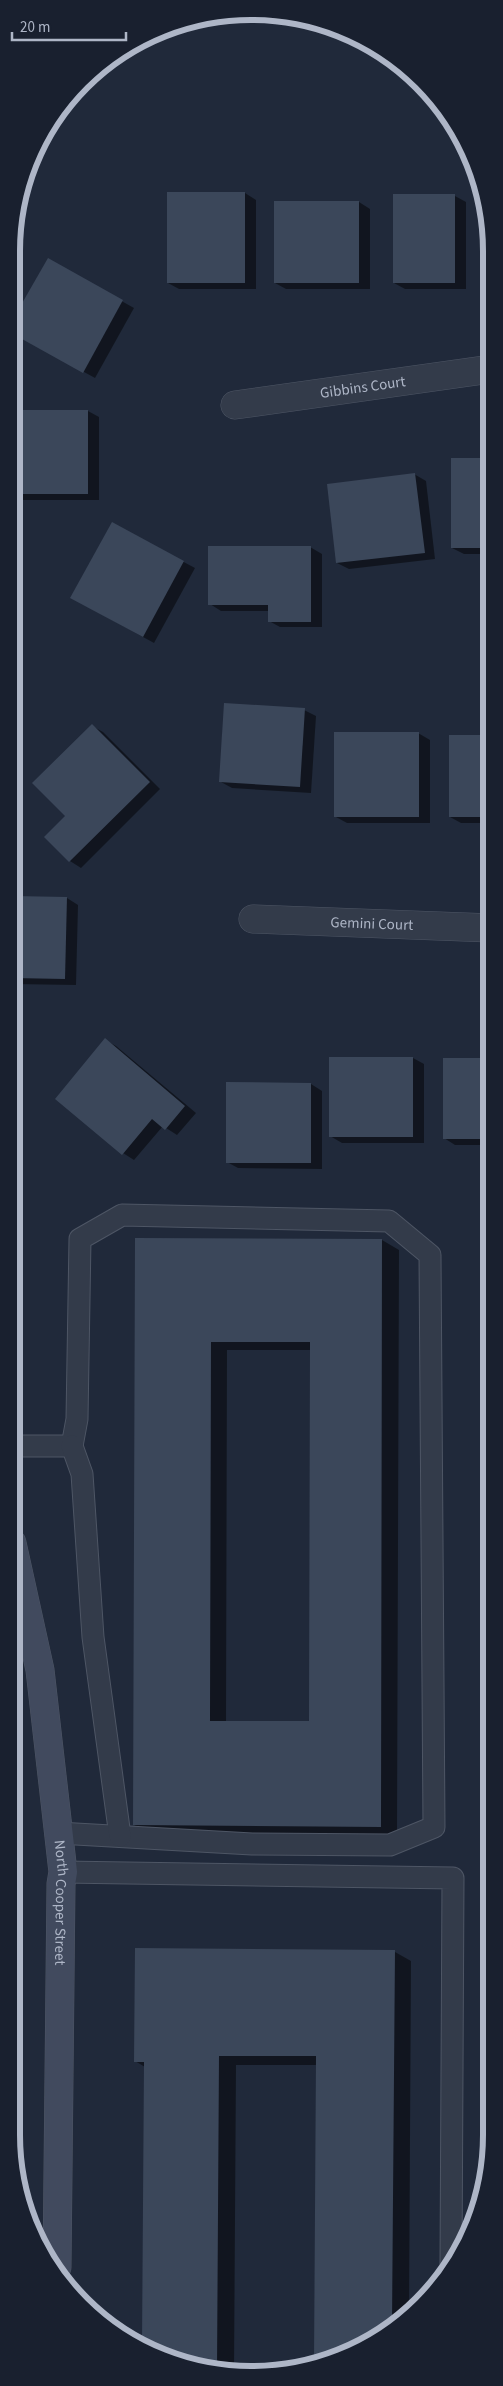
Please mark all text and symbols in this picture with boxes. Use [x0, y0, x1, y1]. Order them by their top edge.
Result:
scale bar [12, 10, 126, 42]
text: 20 m [20, 17, 50, 38]
street label: Gibbins Court [319, 371, 407, 403]
street label: Gemini Court [330, 911, 414, 936]
street label: North Cooper Street [49, 1839, 74, 1966]

